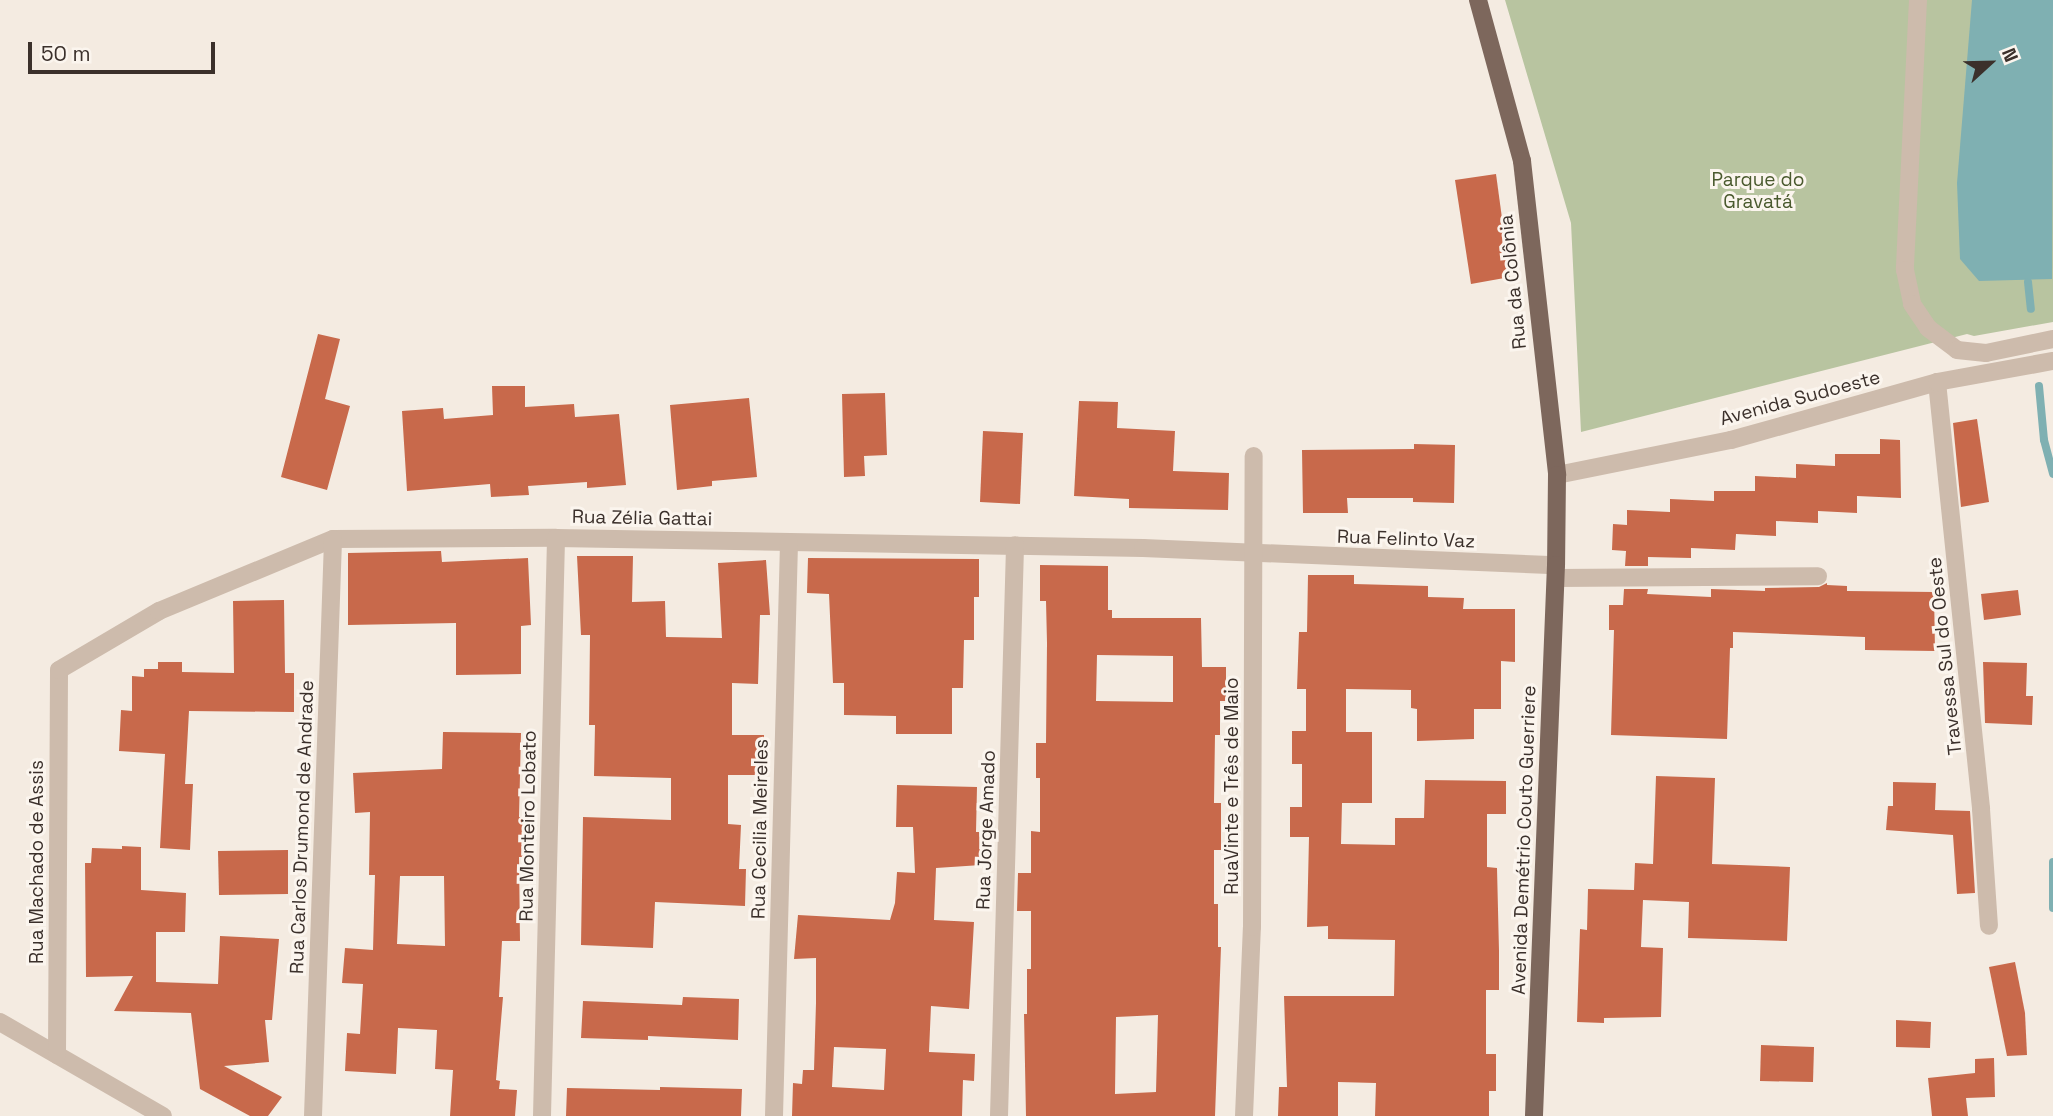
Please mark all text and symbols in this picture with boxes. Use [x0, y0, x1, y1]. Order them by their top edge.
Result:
scale bar [32, 28, 219, 72]
north arrow [1955, 28, 2025, 98]
text: 50 m [41, 40, 91, 67]
text: N [1996, 44, 2024, 66]
park label: Parque do Gravatá [1712, 169, 1804, 213]
street label: Rua da Colônia [1495, 214, 1531, 350]
street label: Avenida Sudoeste [1717, 366, 1883, 430]
street label: Rua Zélia Gattai [572, 505, 712, 531]
street label: Rua Felinto Vaz [1336, 525, 1476, 553]
street label: Travessa Sul do Oeste [1923, 556, 1967, 756]
street label: RuaVinte e Três de Maio [1221, 677, 1243, 895]
street label: Rua Carlos Drumond de Andrade [285, 679, 319, 975]
street label: Avenida Demétrio Couto Guerriere [1507, 685, 1541, 995]
street label: Rua Monteiro Lobato [515, 730, 541, 922]
street label: Rua Cecilia Meireles [747, 739, 773, 919]
street label: Rua Jorge Amado [972, 750, 1000, 910]
street label: Rua Machado de Assis [26, 760, 48, 964]

